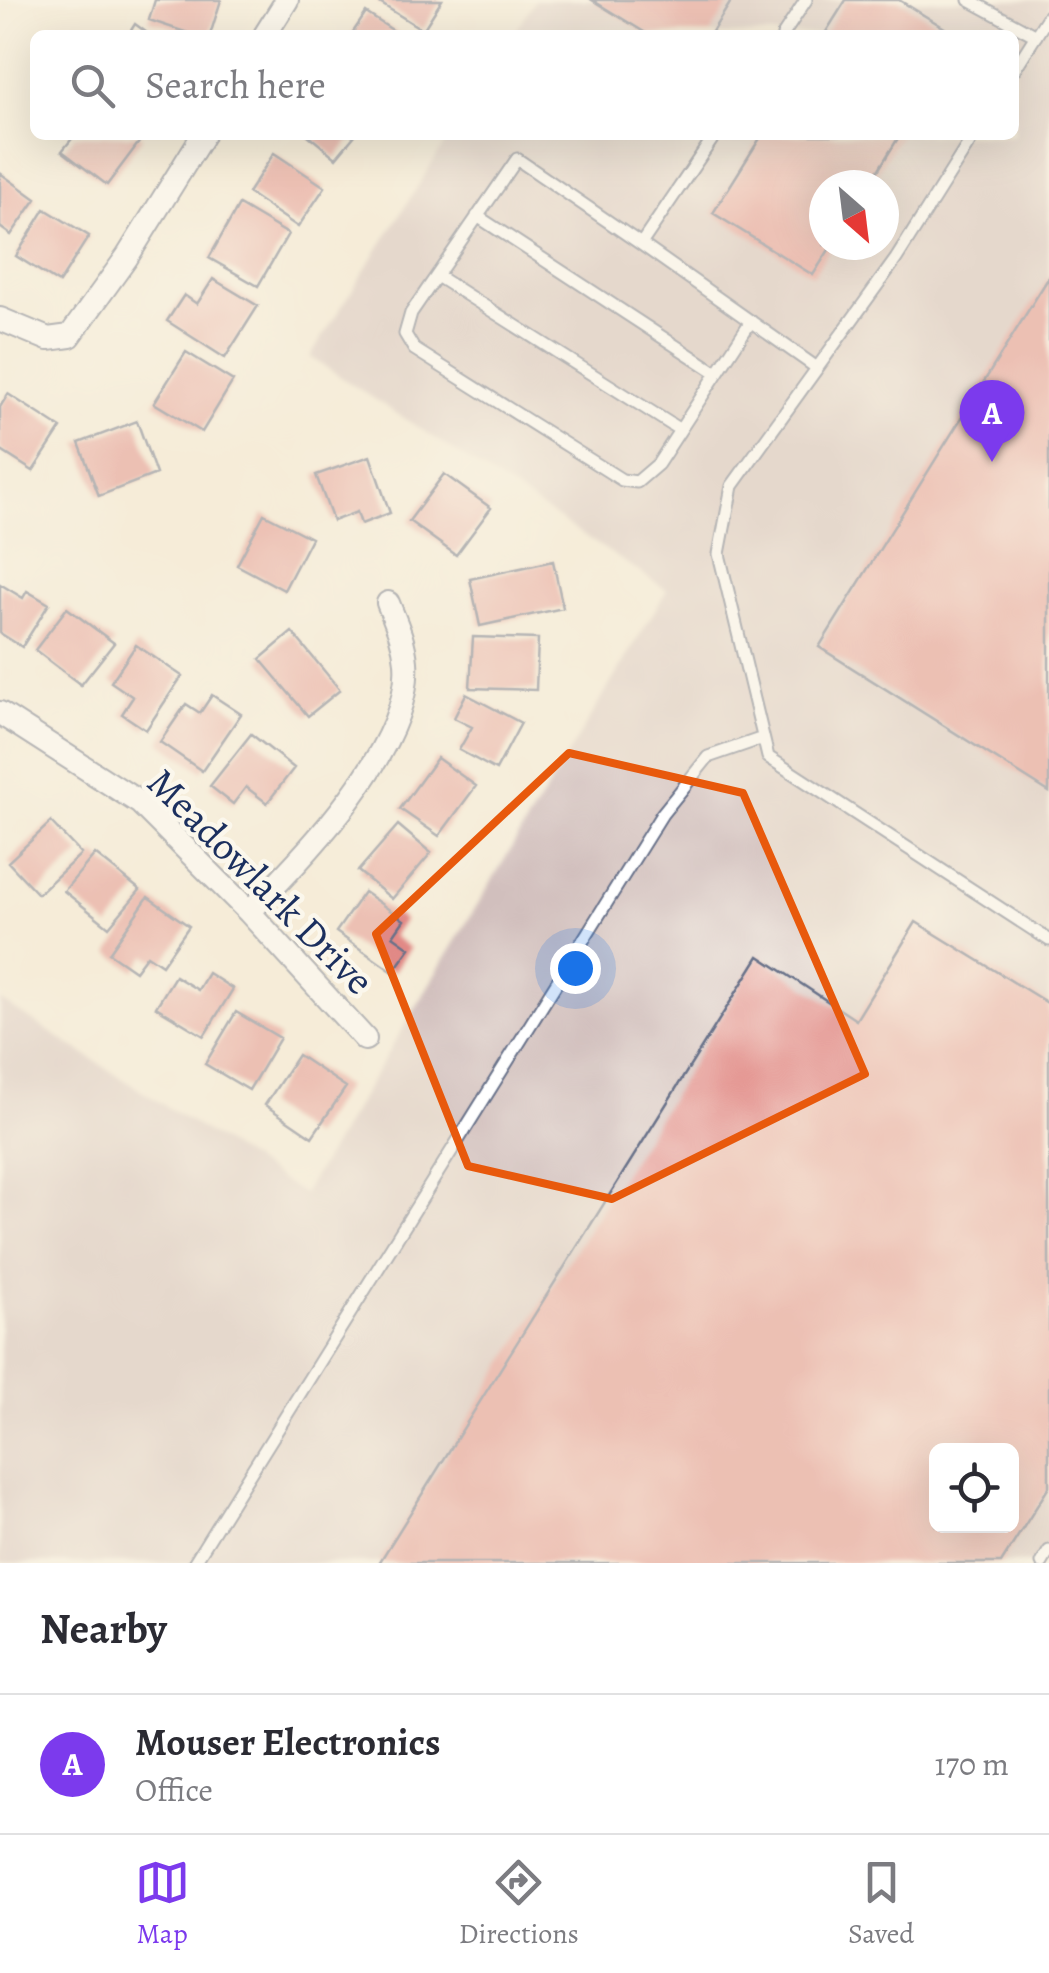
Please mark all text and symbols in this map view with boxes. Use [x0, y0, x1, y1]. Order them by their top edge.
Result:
search box [30, 30, 1019, 140]
icon: search [65, 58, 120, 113]
text: Search here [145, 59, 326, 111]
north arrow [809, 170, 899, 260]
pin: A [960, 380, 1024, 462]
street label: Meadowlark Drive [135, 756, 386, 1007]
your location [550, 943, 601, 994]
map controls [929, 1443, 1019, 1533]
button: locate [929, 1443, 1019, 1533]
text: Nearby [40, 1600, 167, 1657]
text: Mouser Electronics [135, 1716, 441, 1768]
text: A [62, 1742, 83, 1786]
text: 170 m [935, 1742, 1009, 1786]
text: Office [135, 1768, 213, 1812]
tab: Map [135, 1855, 190, 1953]
tab: Directions [459, 1855, 579, 1953]
tab: Saved [848, 1855, 914, 1953]

